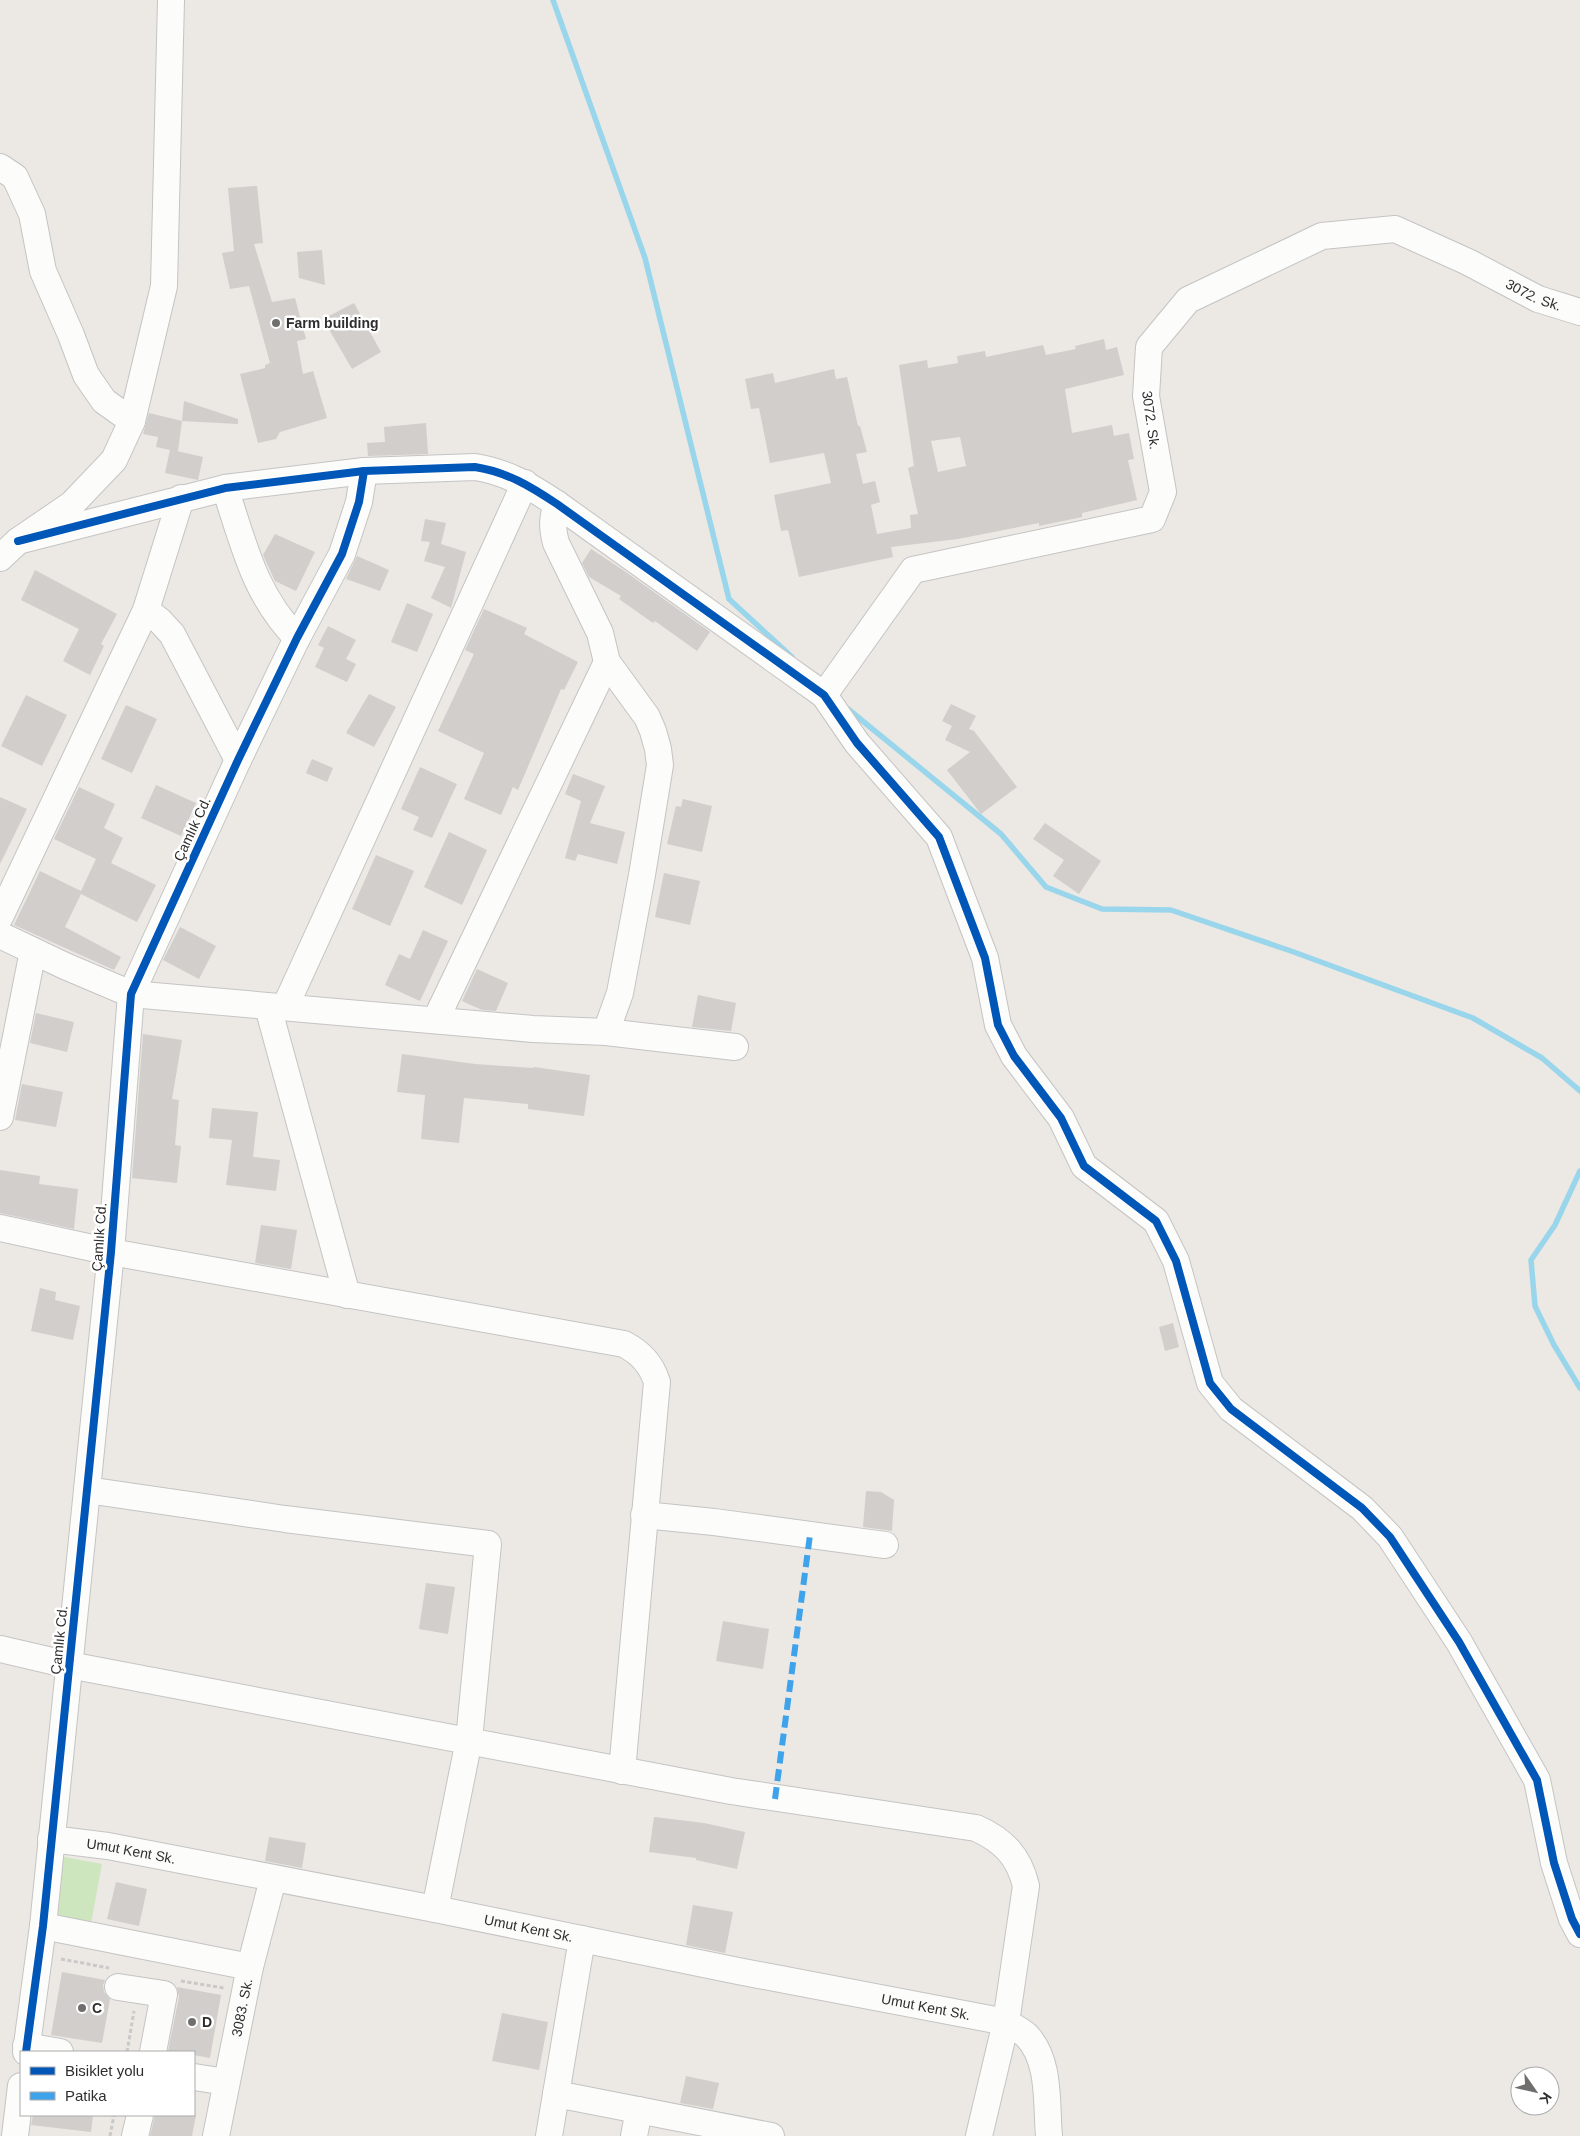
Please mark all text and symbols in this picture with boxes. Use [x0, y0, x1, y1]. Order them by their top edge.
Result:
street label: 3072. Sk. [1503, 275, 1563, 314]
place label: Farm building [286, 315, 379, 331]
marker: Farm building [270, 317, 282, 329]
street label: 3072. Sk. [1139, 390, 1163, 450]
street label: Çamlık Cd. [170, 794, 214, 864]
street label: Çamlık Cd. [89, 1202, 109, 1272]
street label: Çamlık Cd. [47, 1605, 71, 1675]
street label: Umut Kent Sk. [86, 1835, 177, 1867]
street label: Umut Kent Sk. [483, 1911, 574, 1945]
street label: 3083. Sk. [228, 1977, 256, 2038]
street label: Umut Kent Sk. [880, 1990, 972, 2023]
place label: C [92, 2000, 102, 2016]
marker: C [76, 2002, 88, 2014]
place label: D [202, 2014, 212, 2030]
marker: D [186, 2016, 198, 2028]
legend [20, 2051, 195, 2116]
text: Bisiklet yolu [65, 2062, 144, 2079]
north arrow [1510, 2066, 1560, 2116]
text: Patika [65, 2087, 107, 2104]
text: K [1536, 2090, 1555, 2107]

